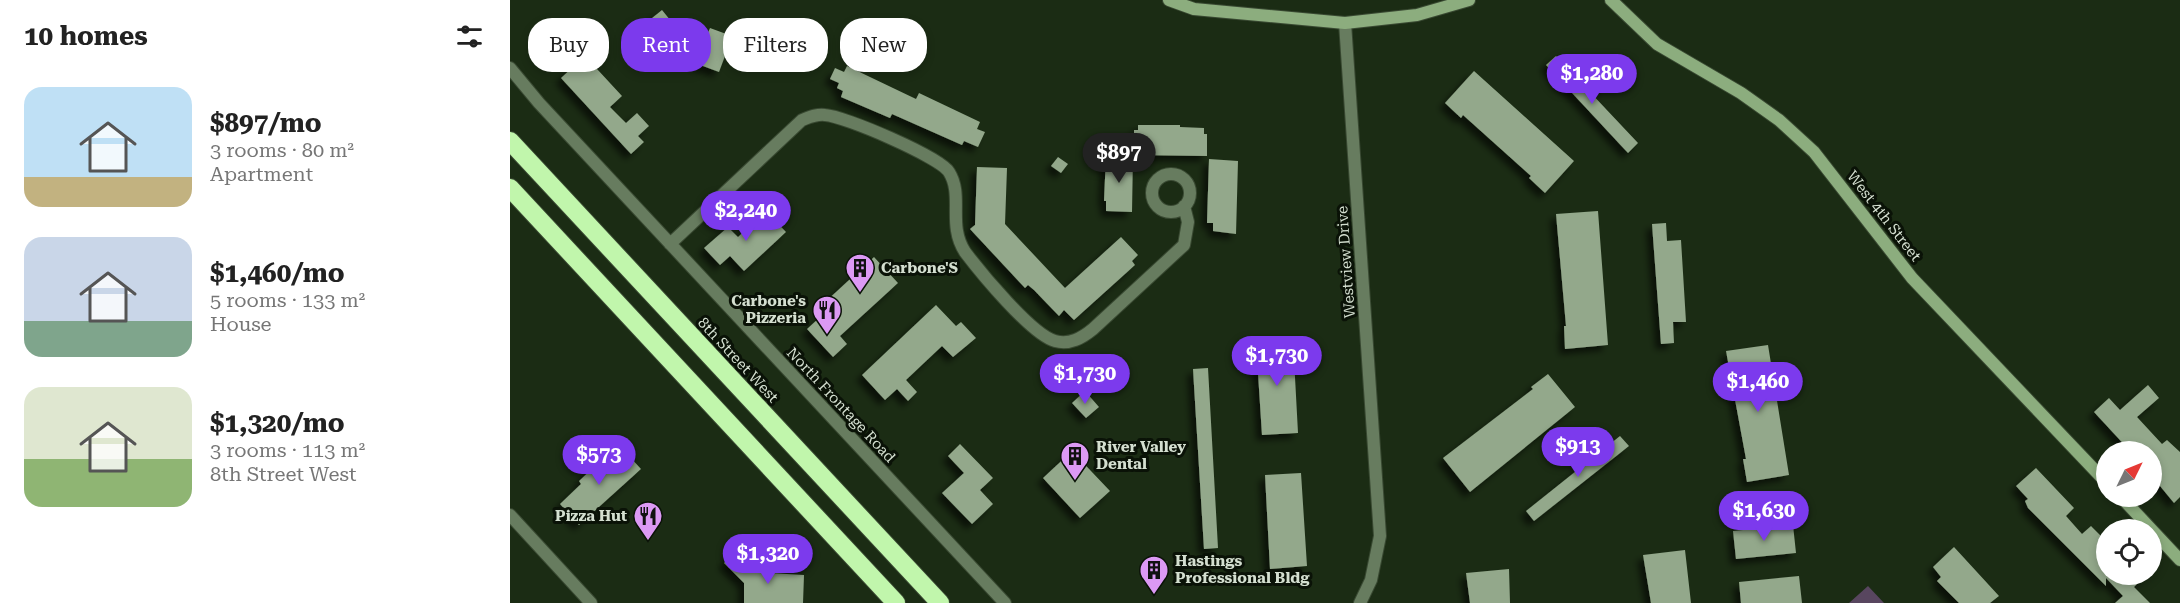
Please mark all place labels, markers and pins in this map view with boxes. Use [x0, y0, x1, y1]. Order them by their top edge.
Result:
pin: $1,280 [1543, 54, 1641, 105]
pin: $897 [1083, 133, 1155, 184]
pin: $2,240 [697, 191, 795, 242]
building icon: Carbone'S [844, 252, 876, 294]
place label: Carbone'S [881, 259, 958, 277]
place label: Carbone's Pizzeria [731, 292, 806, 327]
restaurant icon: Carbone's Pizzeria [811, 294, 843, 336]
pin: $1,730 [1228, 336, 1326, 387]
pin: $1,730 [1036, 354, 1134, 405]
pin: $1,460 [1709, 362, 1807, 413]
pin: $913 [1542, 427, 1614, 478]
pin: $573 [563, 435, 635, 486]
place label: River Valley Dental [1096, 438, 1186, 473]
building icon: River Valley Dental [1059, 440, 1091, 482]
pin: $1,630 [1715, 491, 1813, 542]
restaurant icon: Pizza Hut [632, 500, 664, 542]
place label: Pizza Hut [555, 507, 627, 525]
pin: $1,320 [719, 534, 817, 585]
place label: Hastings Professional Bldg [1175, 552, 1310, 587]
building icon: Hastings Professional Bldg [1138, 554, 1170, 596]

